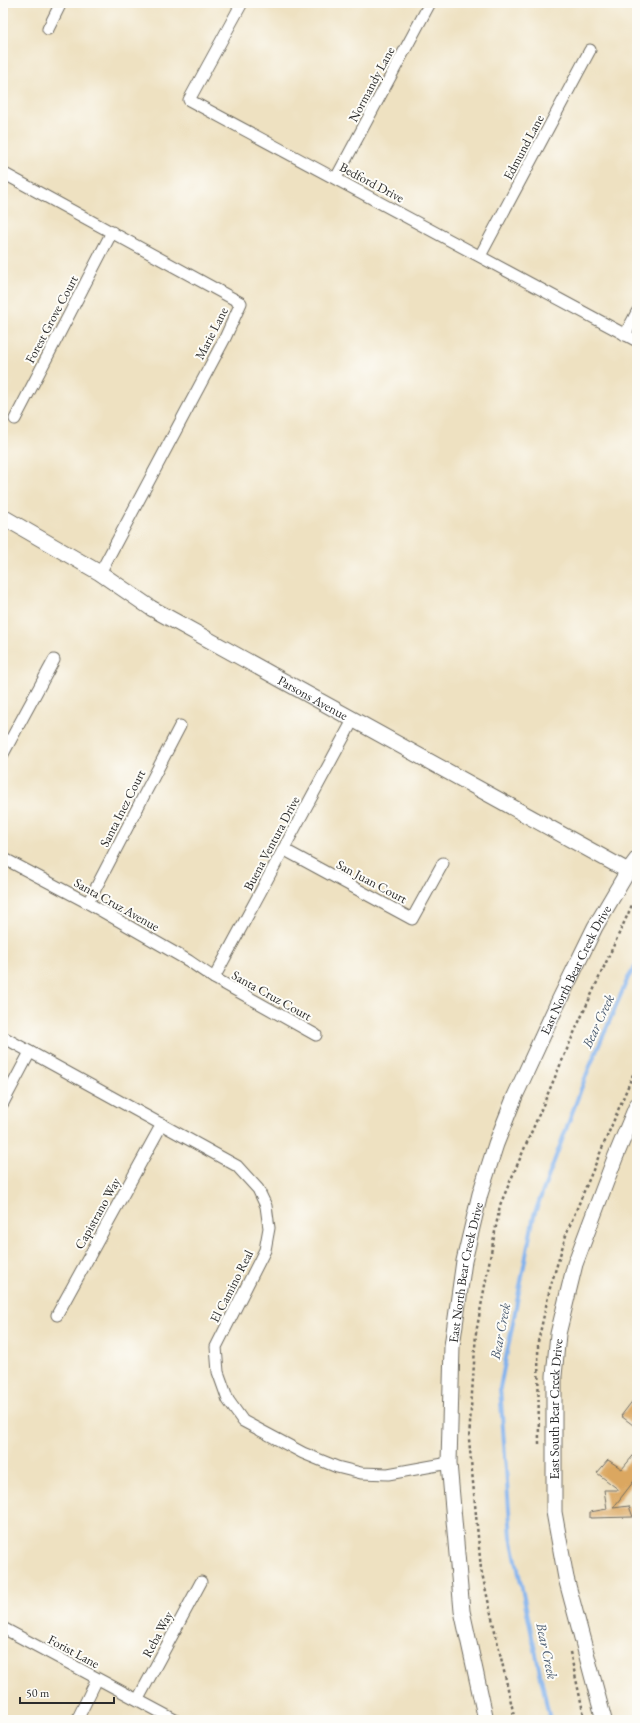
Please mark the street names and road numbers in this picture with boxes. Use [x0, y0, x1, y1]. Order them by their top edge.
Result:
street label: Normandy Lane [344, 44, 398, 125]
street label: Edmund Lane [499, 112, 548, 183]
street label: Bedford Drive [337, 158, 407, 207]
street label: Forest Grove Court [21, 272, 82, 366]
street label: Marie Lane [191, 304, 232, 362]
street label: Parsons Avenue [275, 672, 351, 724]
street label: Santa Inez Court [96, 767, 149, 850]
street label: Buena Ventura Drive [239, 793, 303, 893]
street label: San Juan Court [334, 856, 410, 907]
street label: Santa Cruz Avenue [71, 874, 163, 935]
street label: East North Bear Creek Drive [537, 903, 615, 1037]
street label: Santa Cruz Court [229, 966, 315, 1024]
street label: Capistrano Way [71, 1174, 124, 1252]
street label: East North Bear Creek Drive [445, 1201, 487, 1344]
street label: El Camino Real [206, 1247, 257, 1325]
street label: East South Bear Creek Drive [546, 1338, 566, 1480]
street label: Reba Way [138, 1608, 177, 1660]
street label: Forist Lane [45, 1631, 102, 1672]

